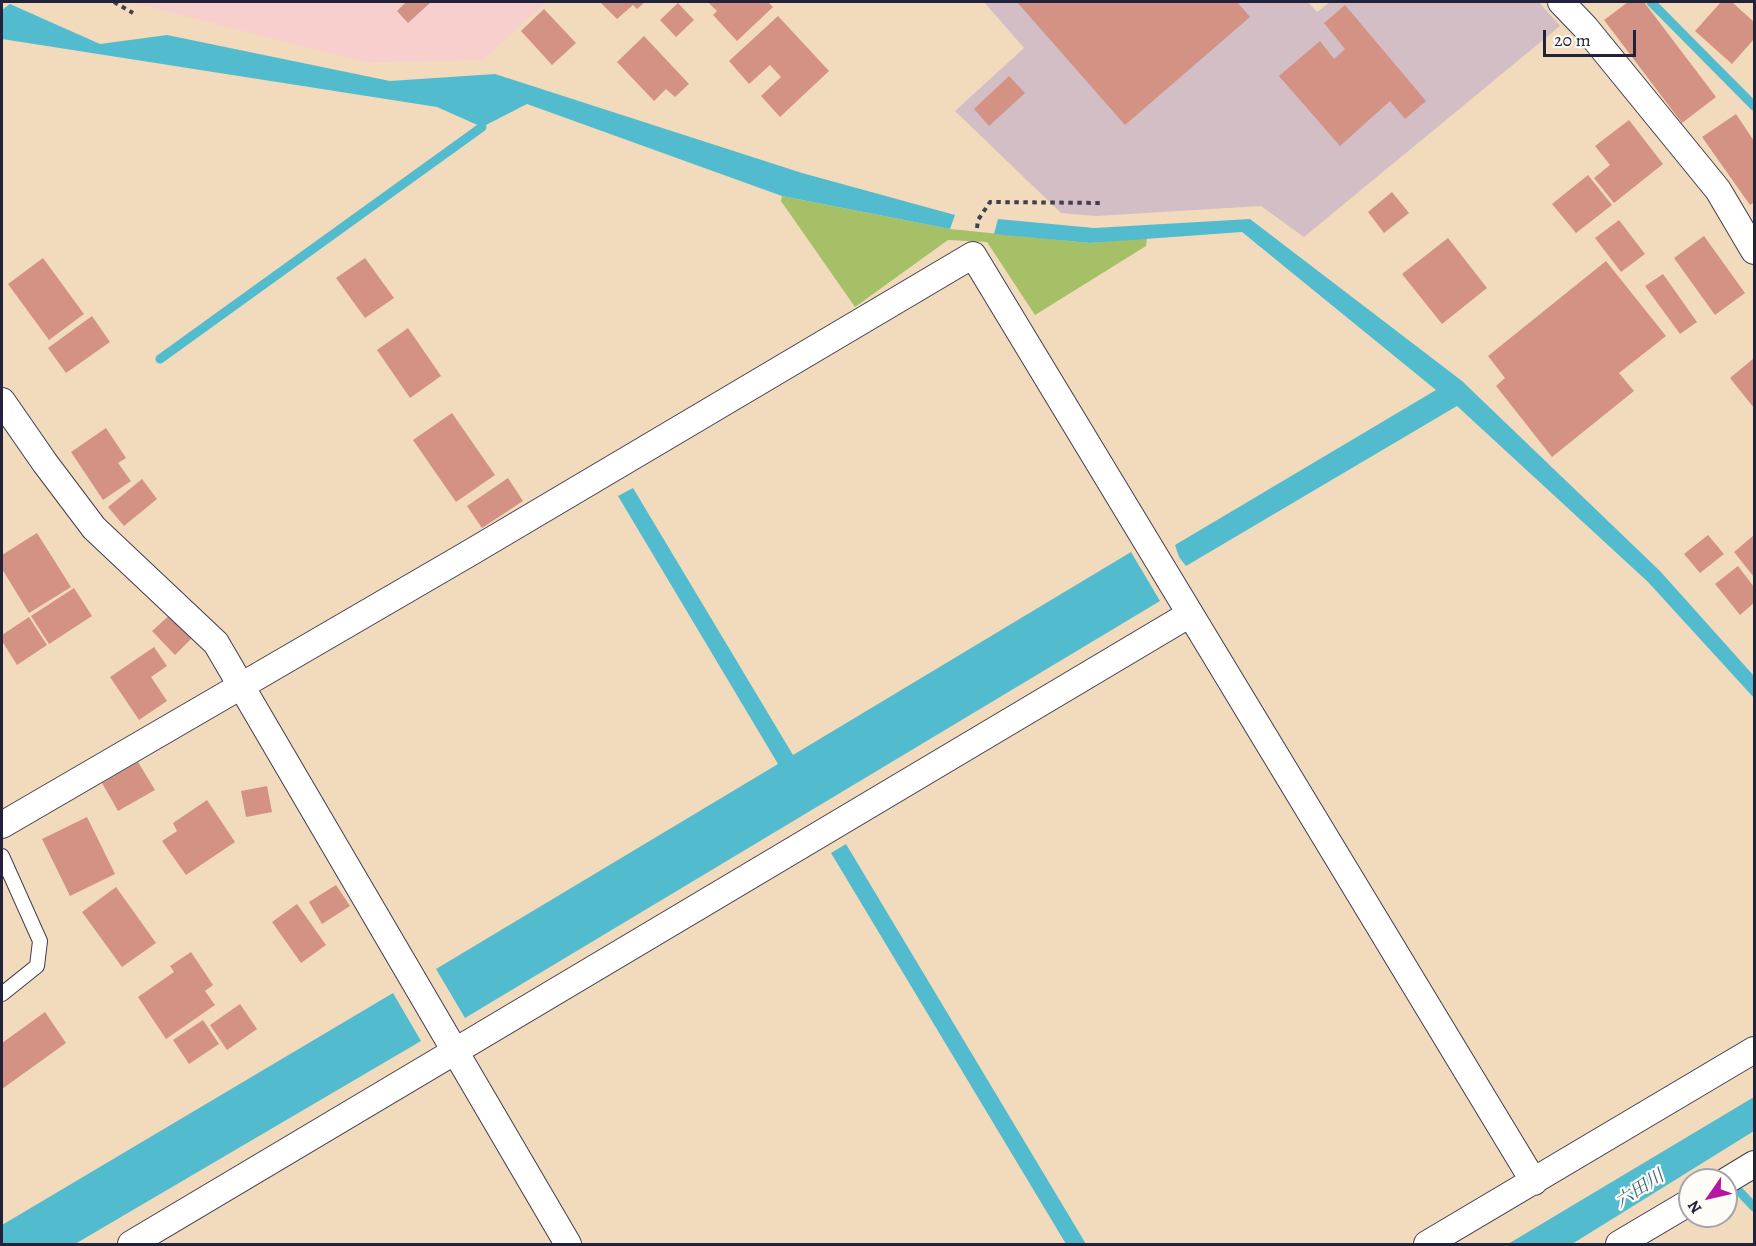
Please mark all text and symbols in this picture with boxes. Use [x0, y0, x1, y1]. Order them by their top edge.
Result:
scale bar [1546, 18, 1639, 56]
text: 20 m [1554, 28, 1591, 52]
water label: 六田川 [1611, 1166, 1669, 1214]
north arrow [1678, 1168, 1738, 1228]
text: N [1682, 1196, 1707, 1218]

